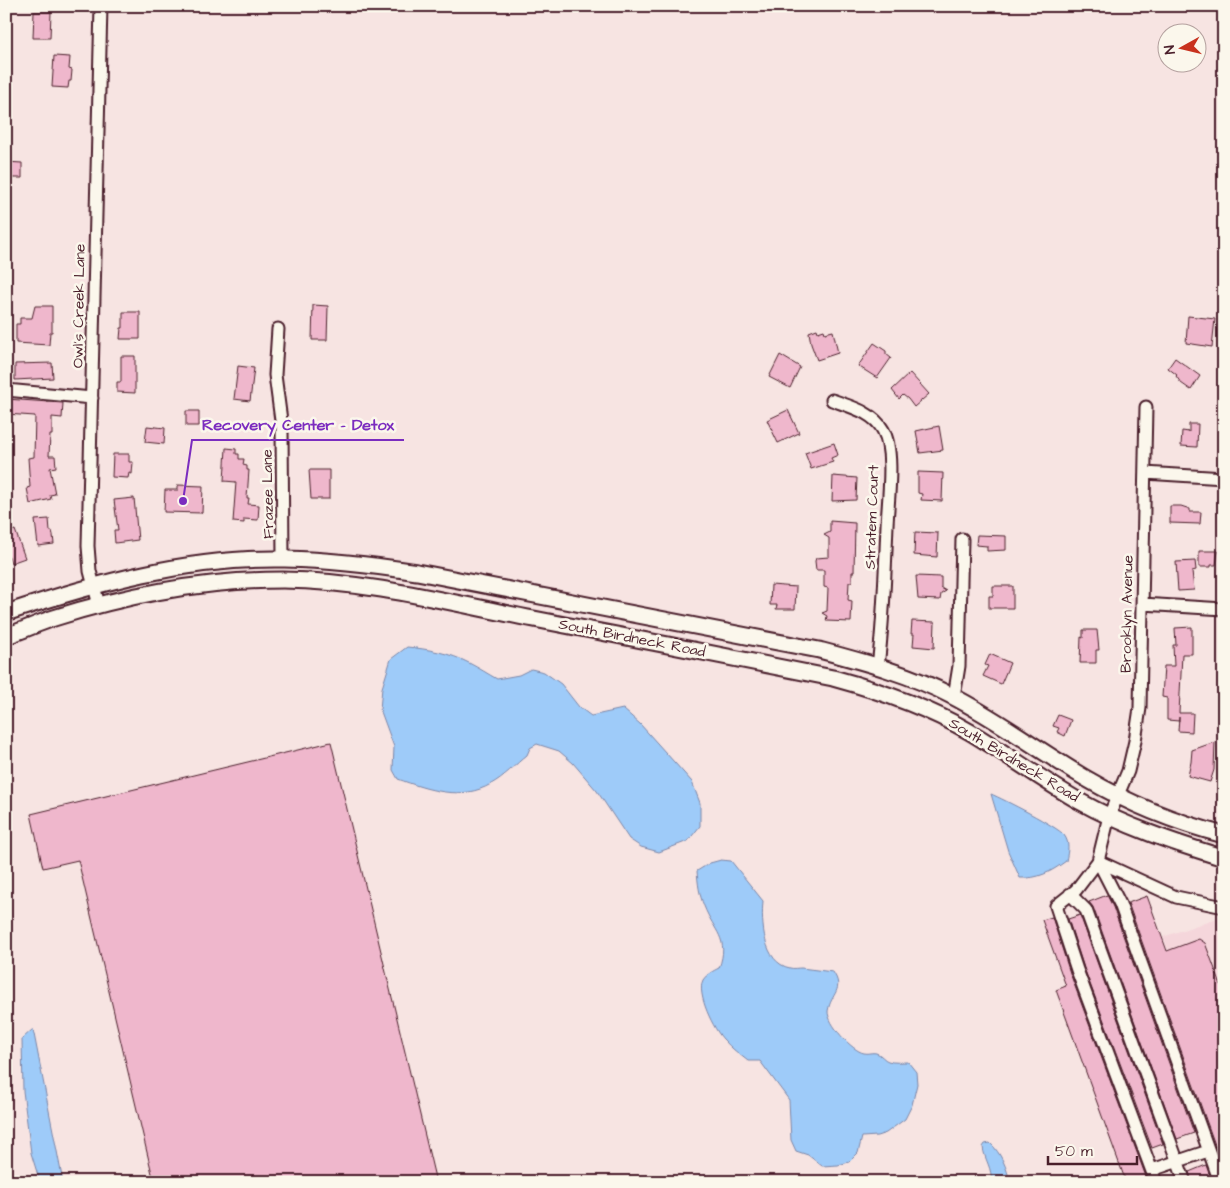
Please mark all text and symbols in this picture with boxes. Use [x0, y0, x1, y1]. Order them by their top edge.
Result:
north arrow [1158, 22, 1208, 72]
text: N [1160, 44, 1181, 55]
street label: Owl's Creek Lane [67, 244, 91, 368]
callout: Recovery Center - Detox [192, 409, 404, 440]
text: Recovery Center - Detox [202, 414, 394, 437]
street label: Frazee Lane [257, 449, 279, 539]
street label: Stratem Court [860, 464, 884, 570]
street label: Brooklyn Avenue [1115, 555, 1140, 673]
street label: South Birdneck Road [557, 613, 707, 663]
street label: South Birdneck Road [945, 713, 1083, 807]
scale bar [1048, 1133, 1136, 1165]
text: 50 m [1055, 1141, 1093, 1162]

